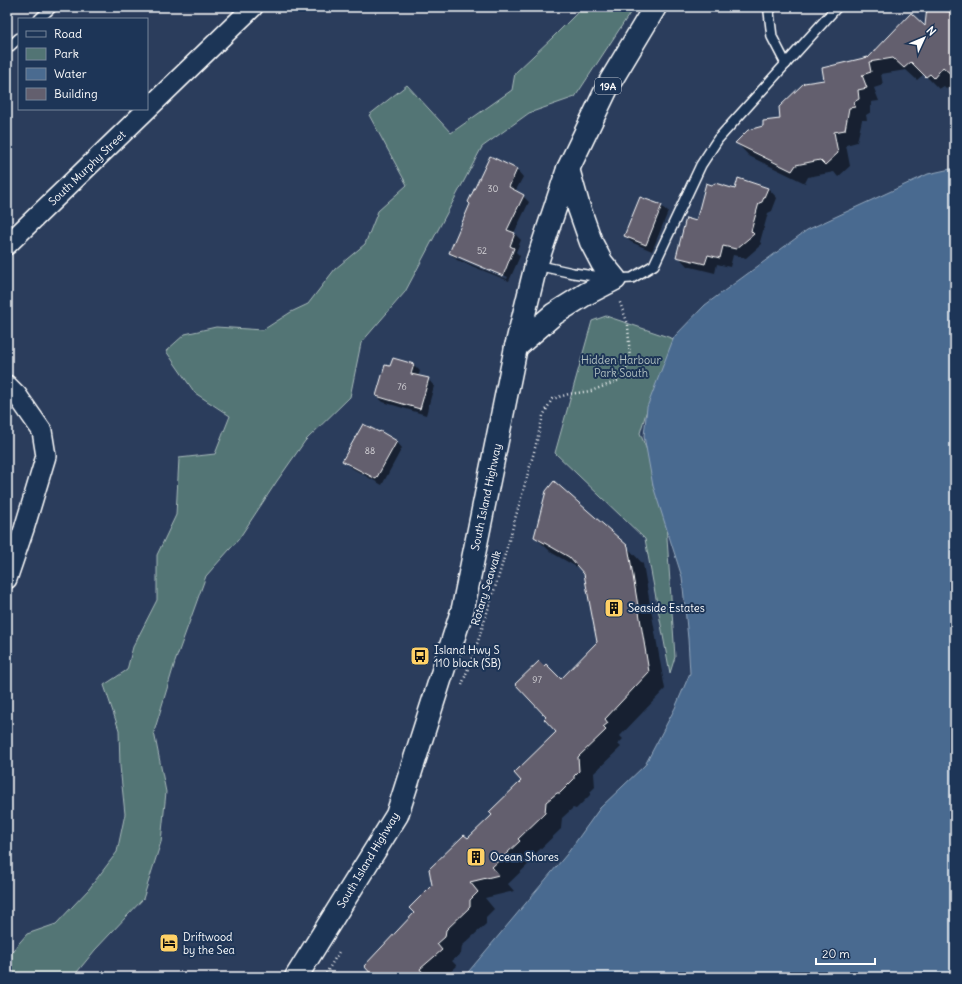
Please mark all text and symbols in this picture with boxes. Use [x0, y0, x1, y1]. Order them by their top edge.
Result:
legend [18, 18, 148, 110]
north arrow [904, 18, 944, 58]
text: N [924, 23, 939, 39]
text: Road [54, 26, 82, 41]
text: Park [54, 46, 79, 61]
text: Water [54, 66, 87, 81]
road number: 19A [595, 78, 621, 94]
text: Building [54, 86, 98, 101]
street label: South Murphy Street [45, 127, 129, 208]
house number: 30 [487, 183, 499, 194]
house number: 52 [477, 245, 487, 256]
park label: Hidden Harbour Park South [581, 353, 662, 380]
house number: 76 [397, 381, 407, 392]
street label: South Island Highway [468, 442, 504, 552]
house number: 88 [365, 445, 375, 456]
street label: Rotary Seawalk [468, 548, 504, 627]
building icon: Seaside Estates [603, 597, 625, 619]
place label: Seaside Estates [628, 601, 705, 615]
place label: Island Hwy S 110 block (SB) [434, 643, 501, 670]
bus stop icon: Island Hwy S 110 block (SB) [409, 645, 431, 667]
house number: 97 [532, 674, 542, 685]
street label: South Island Highway [334, 810, 402, 910]
building icon: Ocean Shores [465, 846, 487, 868]
place label: Ocean Shores [490, 850, 559, 864]
place label: Driftwood by the Sea [183, 930, 235, 957]
hotel icon: Driftwood by the Sea [158, 932, 180, 954]
scale bar [816, 940, 875, 966]
text: 20 m [822, 946, 850, 961]

